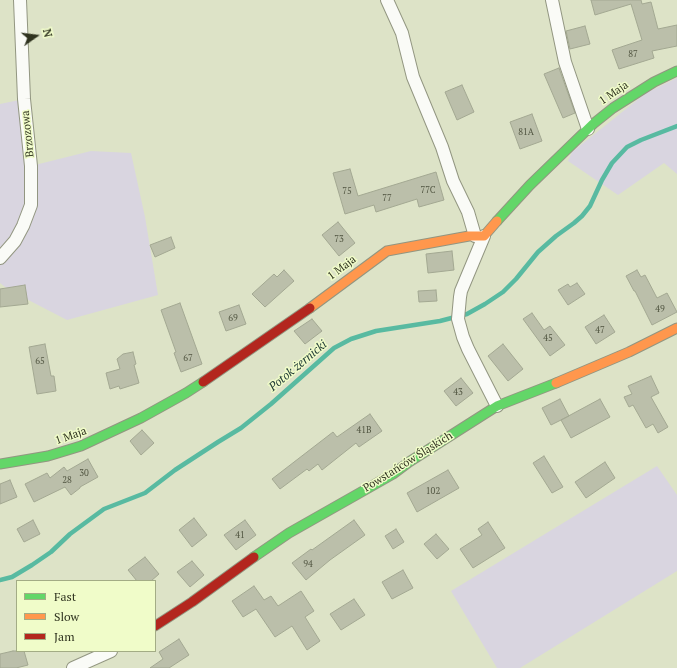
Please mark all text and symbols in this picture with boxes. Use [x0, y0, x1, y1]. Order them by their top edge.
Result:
north arrow [16, 16, 56, 56]
text: N [40, 27, 55, 39]
house number: 87 [628, 49, 638, 59]
street label: 1 Maja [597, 78, 631, 108]
street label: Brzozowa [19, 110, 37, 158]
house number: 81A [518, 127, 534, 137]
house number: 77C [420, 185, 436, 195]
house number: 75 [342, 186, 352, 196]
house number: 77 [382, 193, 392, 203]
house number: 73 [334, 234, 344, 244]
street label: 1 Maja [325, 253, 359, 283]
house number: 49 [655, 304, 665, 314]
house number: 69 [228, 313, 238, 323]
house number: 47 [595, 325, 605, 335]
house number: 45 [543, 333, 553, 343]
water label: Potok żernicki [266, 338, 330, 394]
house number: 67 [183, 353, 193, 363]
house number: 65 [35, 356, 45, 366]
house number: 43 [453, 387, 463, 397]
street label: 1 Maja [54, 424, 88, 448]
house number: 41B [356, 425, 372, 435]
street label: Powstańców Śląskich [361, 429, 455, 495]
house number: 30 [79, 468, 89, 478]
house number: 28 [62, 475, 72, 485]
house number: 102 [426, 486, 440, 496]
house number: 41 [235, 530, 245, 540]
house number: 94 [303, 559, 313, 569]
legend [16, 580, 156, 652]
text: Fast [54, 589, 76, 604]
text: Slow [54, 609, 79, 624]
text: Jam [54, 629, 75, 644]

